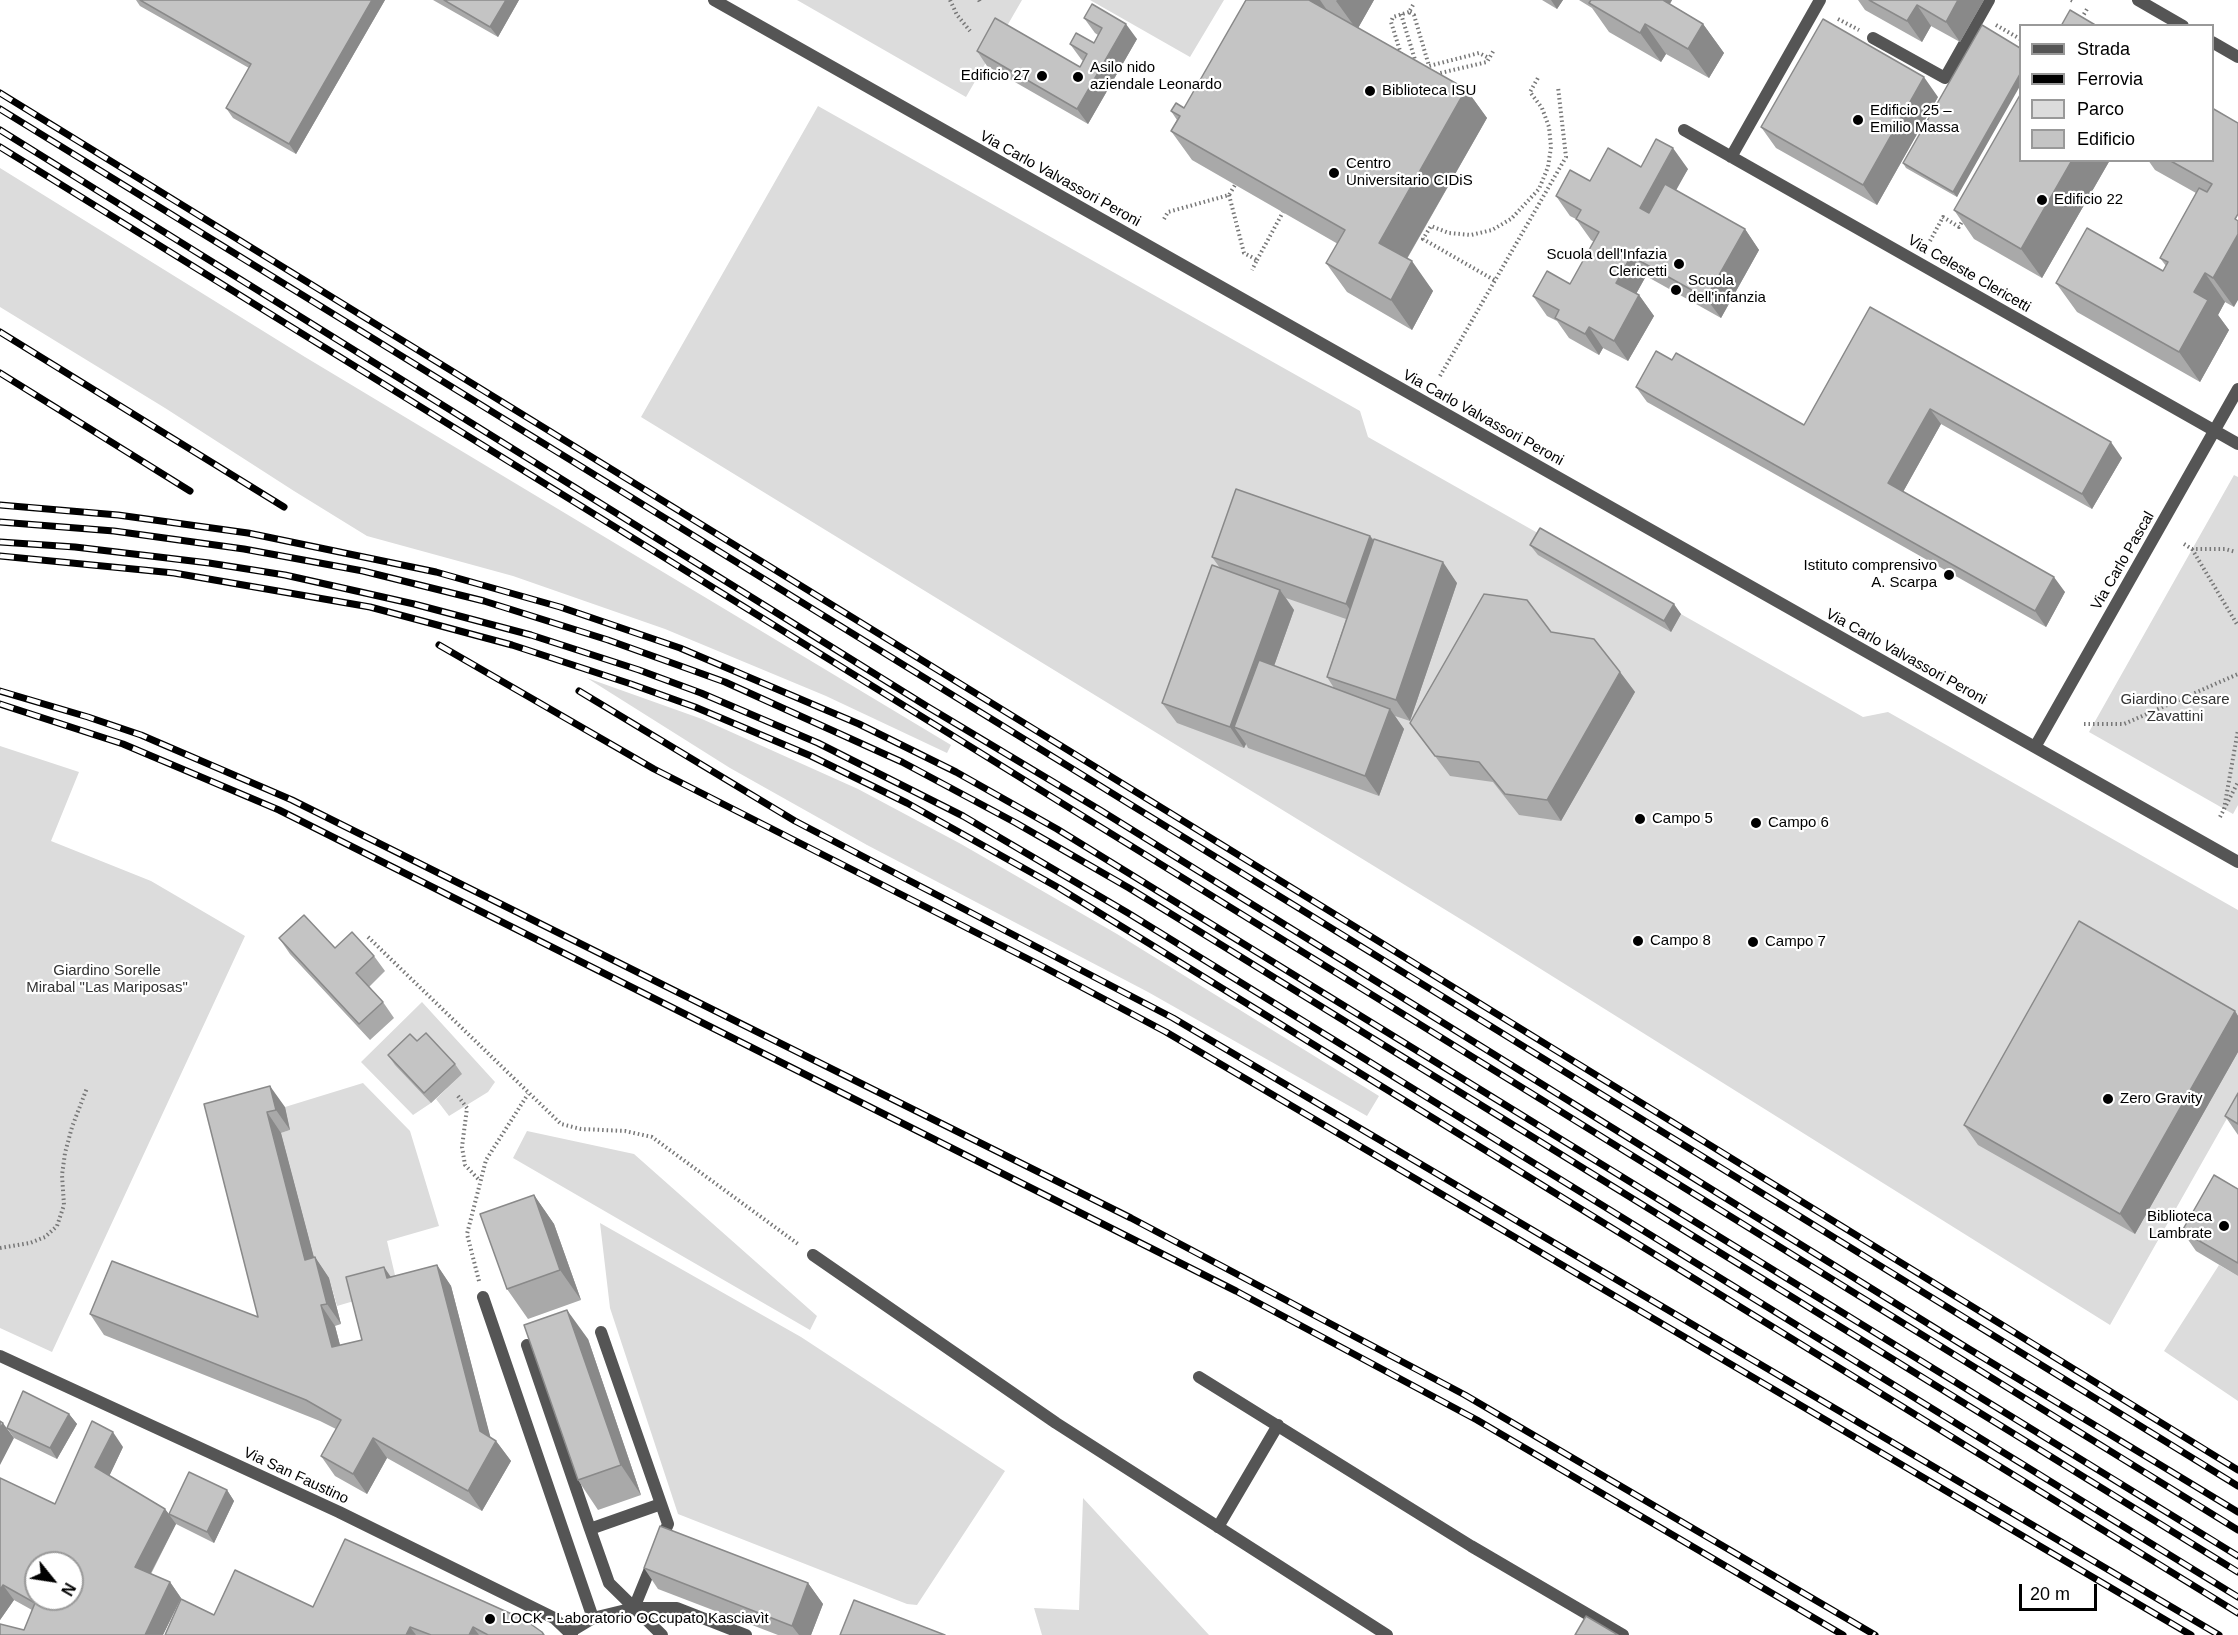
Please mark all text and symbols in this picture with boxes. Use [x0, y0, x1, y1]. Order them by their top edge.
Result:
legend [2019, 24, 2214, 162]
text: Strada [2077, 39, 2130, 59]
place label: Asilo nido aziendale Leonardo [1090, 59, 1222, 94]
place label: Edificio 27 [961, 67, 1030, 85]
marker: Edificio 27 [1035, 69, 1049, 83]
text: Ferrovia [2077, 69, 2143, 89]
marker: Asilo nido aziendale Leonardo [1071, 70, 1085, 84]
place label: Biblioteca ISU [1382, 82, 1476, 100]
marker: Biblioteca ISU [1363, 84, 1377, 98]
text: Parco [2077, 99, 2124, 119]
place label: Edificio 25 – Emilio Massa [1870, 102, 1959, 137]
marker: Edificio 25 – Emilio Massa [1851, 113, 1865, 127]
street label: Via Carlo Valvassori Peroni [976, 127, 1144, 231]
text: Edificio [2077, 129, 2135, 149]
place label: Centro Universitario CIDiS [1346, 155, 1473, 190]
marker: Centro Universitario CIDiS [1327, 166, 1341, 180]
place label: Edificio 22 [2054, 191, 2123, 209]
marker: Edificio 22 [2035, 193, 2049, 207]
street label: Via Celeste Clericetti [1904, 231, 2034, 317]
place label: Scuola dell'Infazia Clericetti [1547, 246, 1667, 281]
marker: Scuola dell'Infazia Clericetti [1672, 257, 1686, 271]
place label: Scuola dell'infanzia [1688, 272, 1766, 307]
marker: Scuola dell'infanzia [1669, 283, 1683, 297]
street label: Via Carlo Valvassori Peroni [1399, 366, 1567, 470]
street label: Via Carlo Pascal [2088, 509, 2158, 613]
place label: Istituto comprensivo A. Scarpa [1804, 557, 1937, 592]
marker: Istituto comprensivo A. Scarpa [1942, 568, 1956, 582]
street label: Via Carlo Valvassori Peroni [1822, 605, 1990, 709]
park label: Giardino Cesare Zavattini [2120, 691, 2230, 726]
place label: Campo 5 [1652, 810, 1713, 828]
marker: Campo 5 [1633, 812, 1647, 826]
place label: Campo 6 [1768, 814, 1829, 832]
marker: Campo 6 [1749, 816, 1763, 830]
place label: Campo 8 [1650, 932, 1711, 950]
place label: Campo 7 [1765, 933, 1826, 951]
marker: Campo 8 [1631, 934, 1645, 948]
marker: Campo 7 [1746, 935, 1760, 949]
park label: Giardino Sorelle Mirabal "Las Mariposas" [26, 962, 188, 997]
place label: Zero Gravity [2120, 1090, 2203, 1108]
marker: Zero Gravity [2101, 1092, 2115, 1106]
place label: Biblioteca Lambrate [2147, 1208, 2212, 1243]
marker: Biblioteca Lambrate [2217, 1219, 2231, 1233]
street label: Via San Faustino [241, 1444, 351, 1508]
north arrow [24, 1551, 84, 1611]
scale bar [2022, 1572, 2100, 1610]
text: N [58, 1580, 79, 1599]
text: 20 m [2030, 1584, 2070, 1604]
place label: LOCK - Laboratorio OCcupato Kasciavìt [502, 1610, 769, 1628]
marker: LOCK - Laboratorio OCcupato Kasciavìt [483, 1612, 497, 1626]

